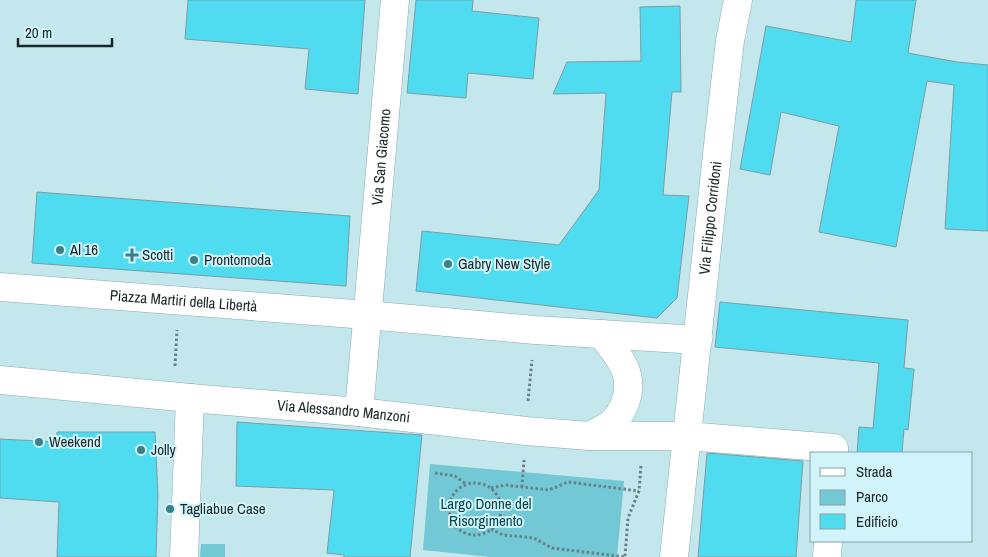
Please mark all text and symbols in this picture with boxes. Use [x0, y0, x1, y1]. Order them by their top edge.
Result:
scale bar [18, 15, 111, 47]
text: 20 m [25, 22, 52, 43]
street label: Via San Giacomo [366, 108, 395, 206]
street label: Via Filippo Corridoni [693, 160, 726, 276]
place label: Al 16 [69, 239, 98, 260]
marker: Al 16 [54, 244, 66, 256]
place label: Scotti [142, 244, 173, 265]
marker: Scotti [126, 249, 138, 261]
place label: Prontomoda [204, 249, 271, 270]
place label: Gabry New Style [458, 253, 550, 274]
marker: Prontomoda [188, 254, 200, 266]
marker: Gabry New Style [442, 258, 454, 270]
street label: Piazza Martiri della Libertà [109, 284, 258, 317]
street label: Via Alessandro Manzoni [276, 394, 411, 428]
place label: Weekend [49, 431, 101, 452]
marker: Weekend [33, 436, 45, 448]
place label: Jolly [151, 439, 176, 460]
marker: Jolly [135, 444, 147, 456]
legend [810, 452, 973, 542]
text: Strada [856, 461, 892, 482]
text: Parco [856, 486, 888, 507]
park label: Largo Donne del Risorgimento [441, 493, 531, 531]
place label: Tagliabue Case [180, 498, 266, 519]
marker: Tagliabue Case [164, 503, 176, 515]
text: Edificio [856, 511, 898, 532]

